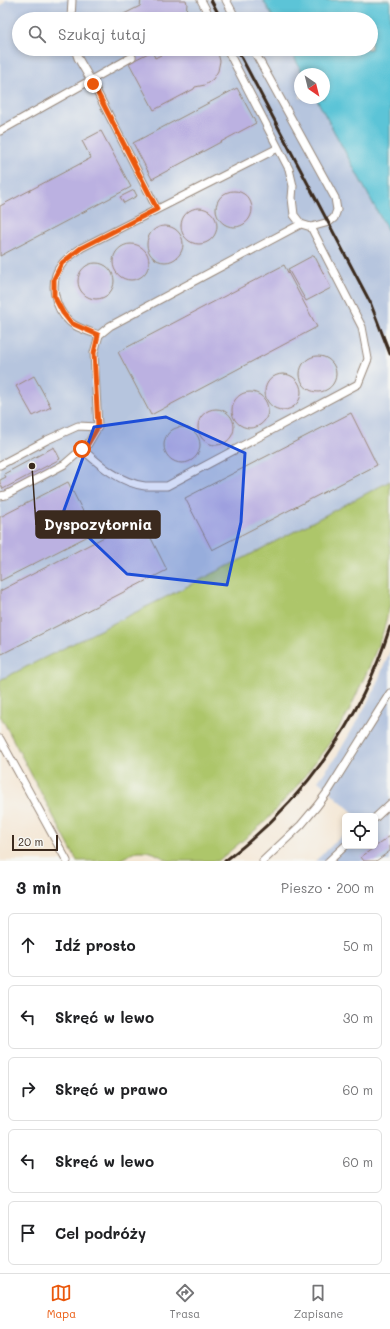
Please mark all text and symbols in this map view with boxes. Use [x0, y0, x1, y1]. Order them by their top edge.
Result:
search box [12, 12, 378, 56]
icon: search [26, 23, 48, 45]
text: Szukaj tutaj [58, 24, 146, 44]
north arrow [294, 68, 330, 104]
route end [84, 75, 102, 93]
route start [73, 440, 91, 458]
callout: Dyspozytornia [36, 511, 160, 538]
text: Dyspozytornia [44, 514, 152, 534]
map controls [342, 813, 378, 849]
button: locate [342, 813, 378, 849]
scale bar [12, 833, 58, 852]
text: 20 m [18, 834, 43, 849]
text: 3 min [16, 876, 61, 898]
text: Pieszo · 200 m [281, 879, 374, 896]
icon: ahead [17, 934, 39, 956]
text: Idź prosto [55, 935, 136, 955]
text: 50 m [343, 937, 373, 954]
icon: left [17, 1006, 39, 1028]
text: Skręć w lewo [55, 1007, 154, 1027]
text: 30 m [343, 1009, 373, 1026]
icon: right [17, 1078, 39, 1100]
text: Skręć w prawo [55, 1079, 168, 1099]
text: 60 m [343, 1081, 373, 1098]
icon: left [17, 1150, 39, 1172]
text: Skręć w lewo [55, 1151, 154, 1171]
text: 60 m [343, 1153, 373, 1170]
icon: arrive [17, 1222, 39, 1244]
text: Cel podróży [55, 1223, 146, 1243]
tab: Mapa [47, 1282, 76, 1321]
tab: Trasa [170, 1282, 200, 1321]
tab: Zapisane [294, 1282, 343, 1321]

